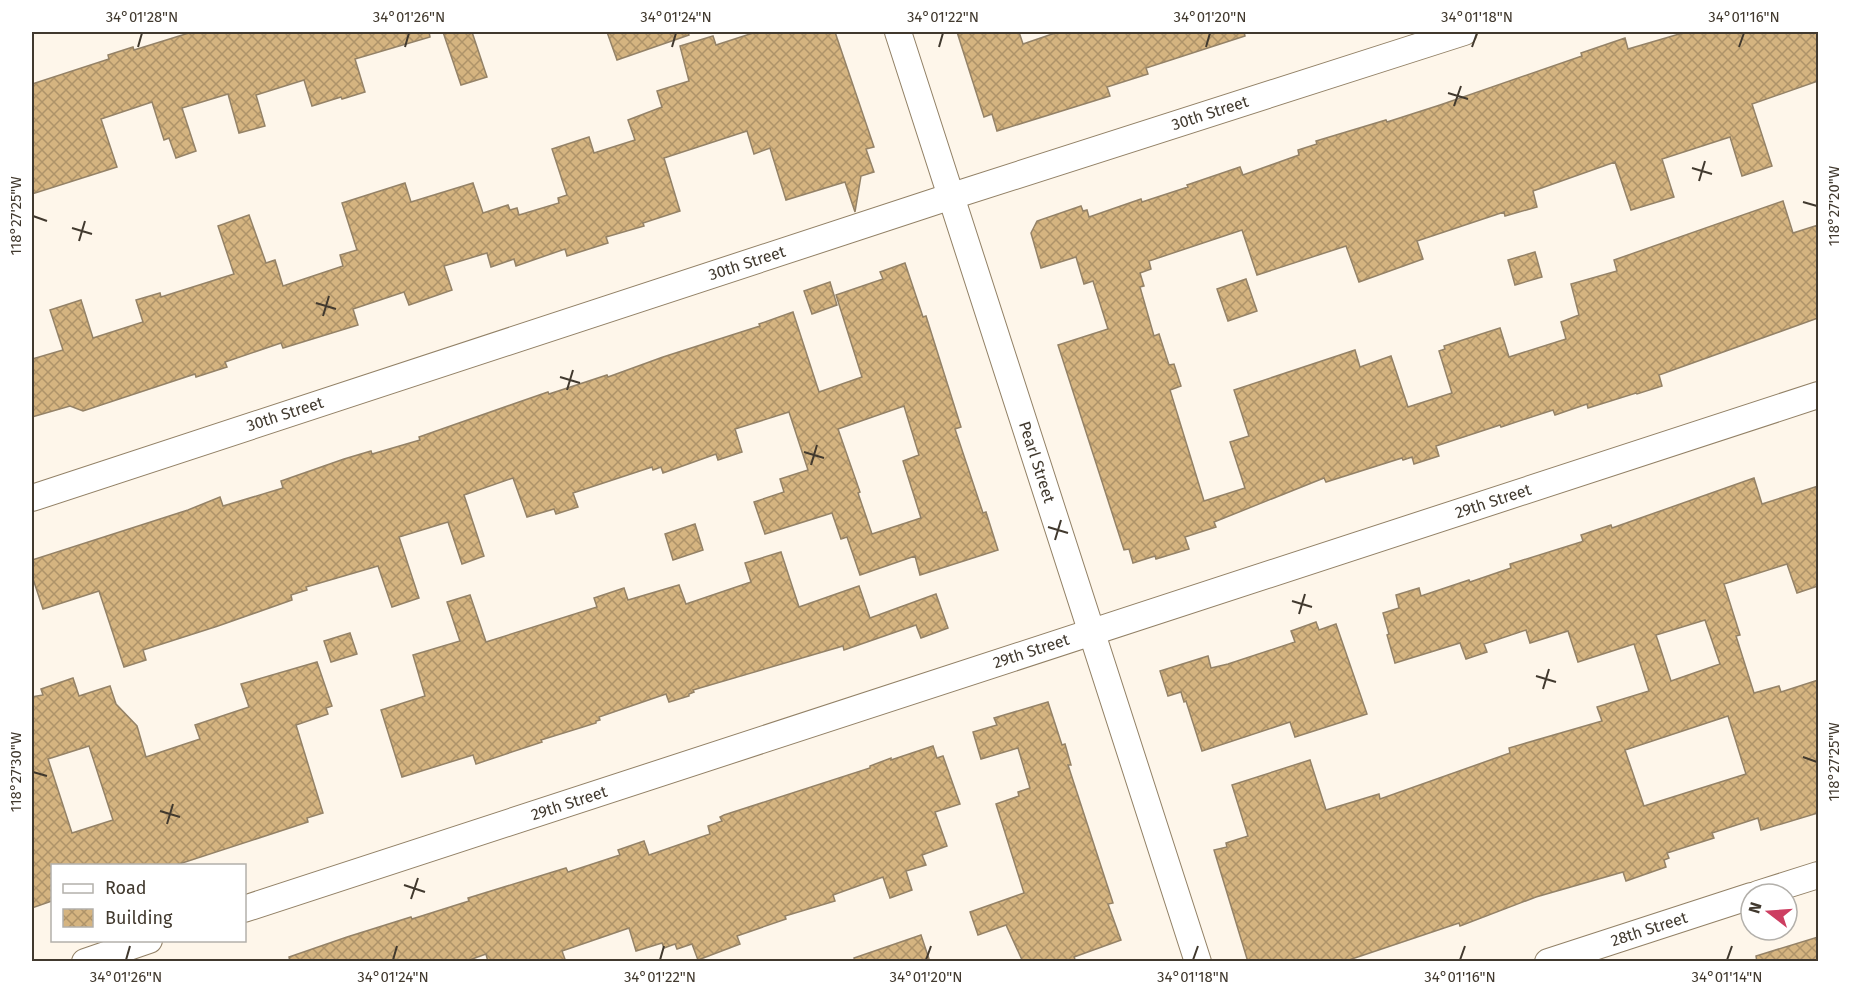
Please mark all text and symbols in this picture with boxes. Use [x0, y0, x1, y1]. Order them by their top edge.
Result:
text: 34°01'28"N [106, 8, 178, 26]
text: 34°01'26"N [373, 8, 445, 26]
text: 34°01'24"N [640, 8, 712, 26]
text: 34°01'22"N [907, 8, 979, 26]
text: 34°01'20"N [1174, 8, 1246, 26]
text: 34°01'18"N [1441, 8, 1513, 26]
text: 34°01'16"N [1708, 8, 1780, 26]
street label: 30th Street [1169, 92, 1251, 134]
text: 118°27'20"W [1825, 165, 1843, 246]
text: 118°27'25"W [7, 176, 25, 256]
street label: 30th Street [706, 242, 788, 284]
street label: 30th Street [244, 393, 326, 435]
street label: Pearl Street [1015, 419, 1059, 505]
street label: 29th Street [1453, 480, 1534, 522]
street label: 29th Street [991, 630, 1072, 672]
text: 118°27'25"W [1825, 722, 1843, 802]
text: 118°27'30"W [7, 731, 25, 812]
street label: 29th Street [529, 782, 610, 824]
legend [51, 864, 246, 942]
text: Road [105, 877, 147, 899]
north arrow [1739, 882, 1799, 942]
text: N [1744, 900, 1766, 916]
text: Building [105, 907, 173, 929]
street label: 28th Street [1608, 908, 1690, 950]
text: 34°01'26"N [90, 968, 162, 986]
text: 34°01'24"N [357, 968, 429, 986]
text: 34°01'22"N [624, 968, 696, 986]
text: 34°01'20"N [890, 968, 962, 986]
text: 34°01'18"N [1157, 968, 1229, 986]
text: 34°01'16"N [1424, 968, 1496, 986]
text: 34°01'14"N [1692, 968, 1762, 986]

